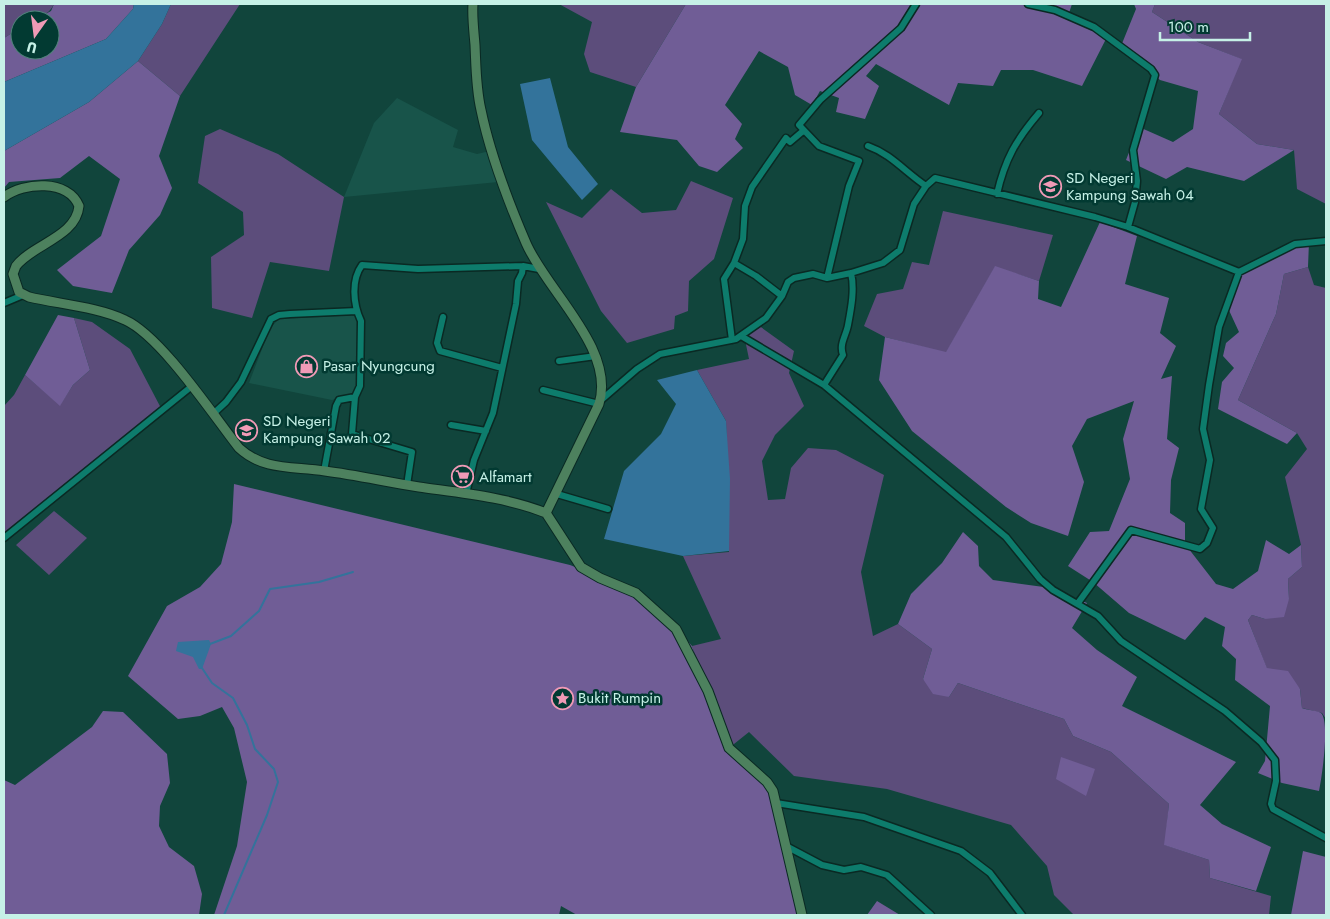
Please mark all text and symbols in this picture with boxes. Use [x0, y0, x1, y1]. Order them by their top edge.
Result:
north arrow [10, 10, 60, 60]
scale bar [1160, 10, 1250, 42]
text: 100 m [1168, 16, 1209, 38]
text: U [25, 37, 39, 59]
place label: SD Negeri Kampung Sawah 04 [1066, 167, 1194, 206]
school or university icon: SD Negeri Kampung Sawah 04 [1038, 175, 1062, 199]
shop icon: Pasar Nyungcung [295, 354, 319, 378]
place label: Pasar Nyungcung [323, 355, 435, 377]
place label: SD Negeri Kampung Sawah 02 [263, 410, 390, 449]
school or university icon: SD Negeri Kampung Sawah 02 [235, 418, 259, 442]
supermarket icon: Alfamart [451, 465, 475, 489]
place label: Alfamart [479, 466, 532, 488]
place icon: Bukit Rumpin [550, 686, 574, 710]
place label: Bukit Rumpin [578, 687, 661, 709]

